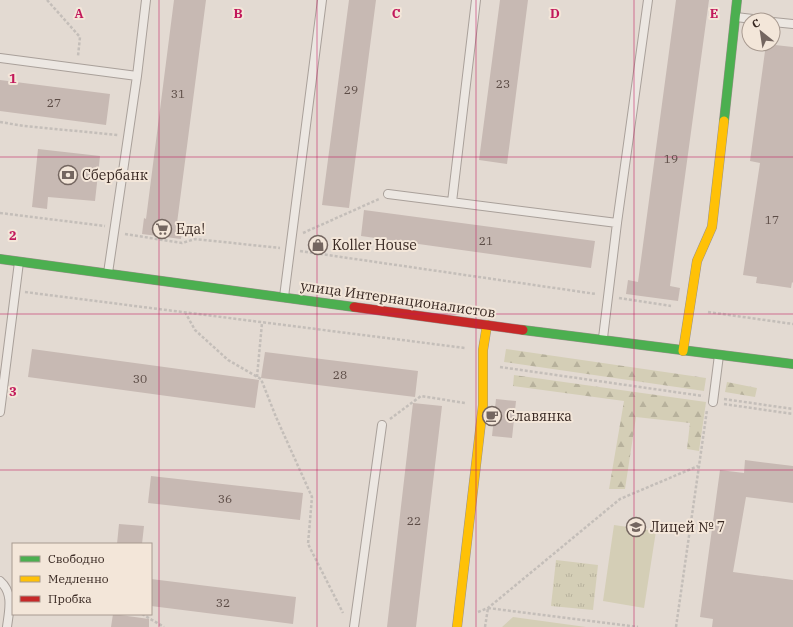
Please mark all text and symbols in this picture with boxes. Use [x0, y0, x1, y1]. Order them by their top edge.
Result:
text: A [74, 5, 84, 22]
text: B [233, 5, 243, 22]
text: C [392, 5, 401, 22]
text: D [550, 5, 560, 22]
text: E [710, 5, 718, 22]
north arrow [741, 12, 781, 52]
text: С [749, 15, 763, 31]
text: 1 [9, 70, 17, 87]
house number: 23 [496, 76, 510, 91]
house number: 29 [344, 82, 358, 97]
house number: 31 [171, 86, 185, 101]
house number: 27 [47, 95, 61, 110]
house number: 19 [664, 151, 678, 166]
bank icon: Сбербанк [57, 164, 79, 186]
place label: Сбербанк [82, 166, 148, 184]
house number: 17 [765, 212, 779, 227]
supermarket icon: Еда! [151, 218, 173, 240]
place label: Еда! [176, 220, 205, 238]
text: 2 [9, 227, 17, 244]
house number: 21 [479, 233, 493, 248]
shop icon: Koller House [307, 234, 329, 256]
place label: Koller House [332, 236, 417, 254]
street label: улица Интернационалистов [299, 276, 497, 322]
house number: 28 [333, 367, 347, 382]
house number: 30 [133, 371, 147, 386]
text: 3 [9, 383, 17, 400]
cafe icon: Славянка [481, 405, 503, 427]
place label: Славянка [506, 407, 572, 425]
house number: 36 [218, 491, 232, 506]
house number: 22 [407, 513, 421, 528]
school or university icon: Лицей № 7 [625, 516, 647, 538]
place label: Лицей № 7 [650, 518, 725, 536]
legend [12, 543, 152, 615]
text: Свободно [48, 551, 105, 566]
text: Медленно [48, 571, 109, 586]
text: Пробка [48, 591, 92, 606]
house number: 32 [216, 595, 230, 610]

